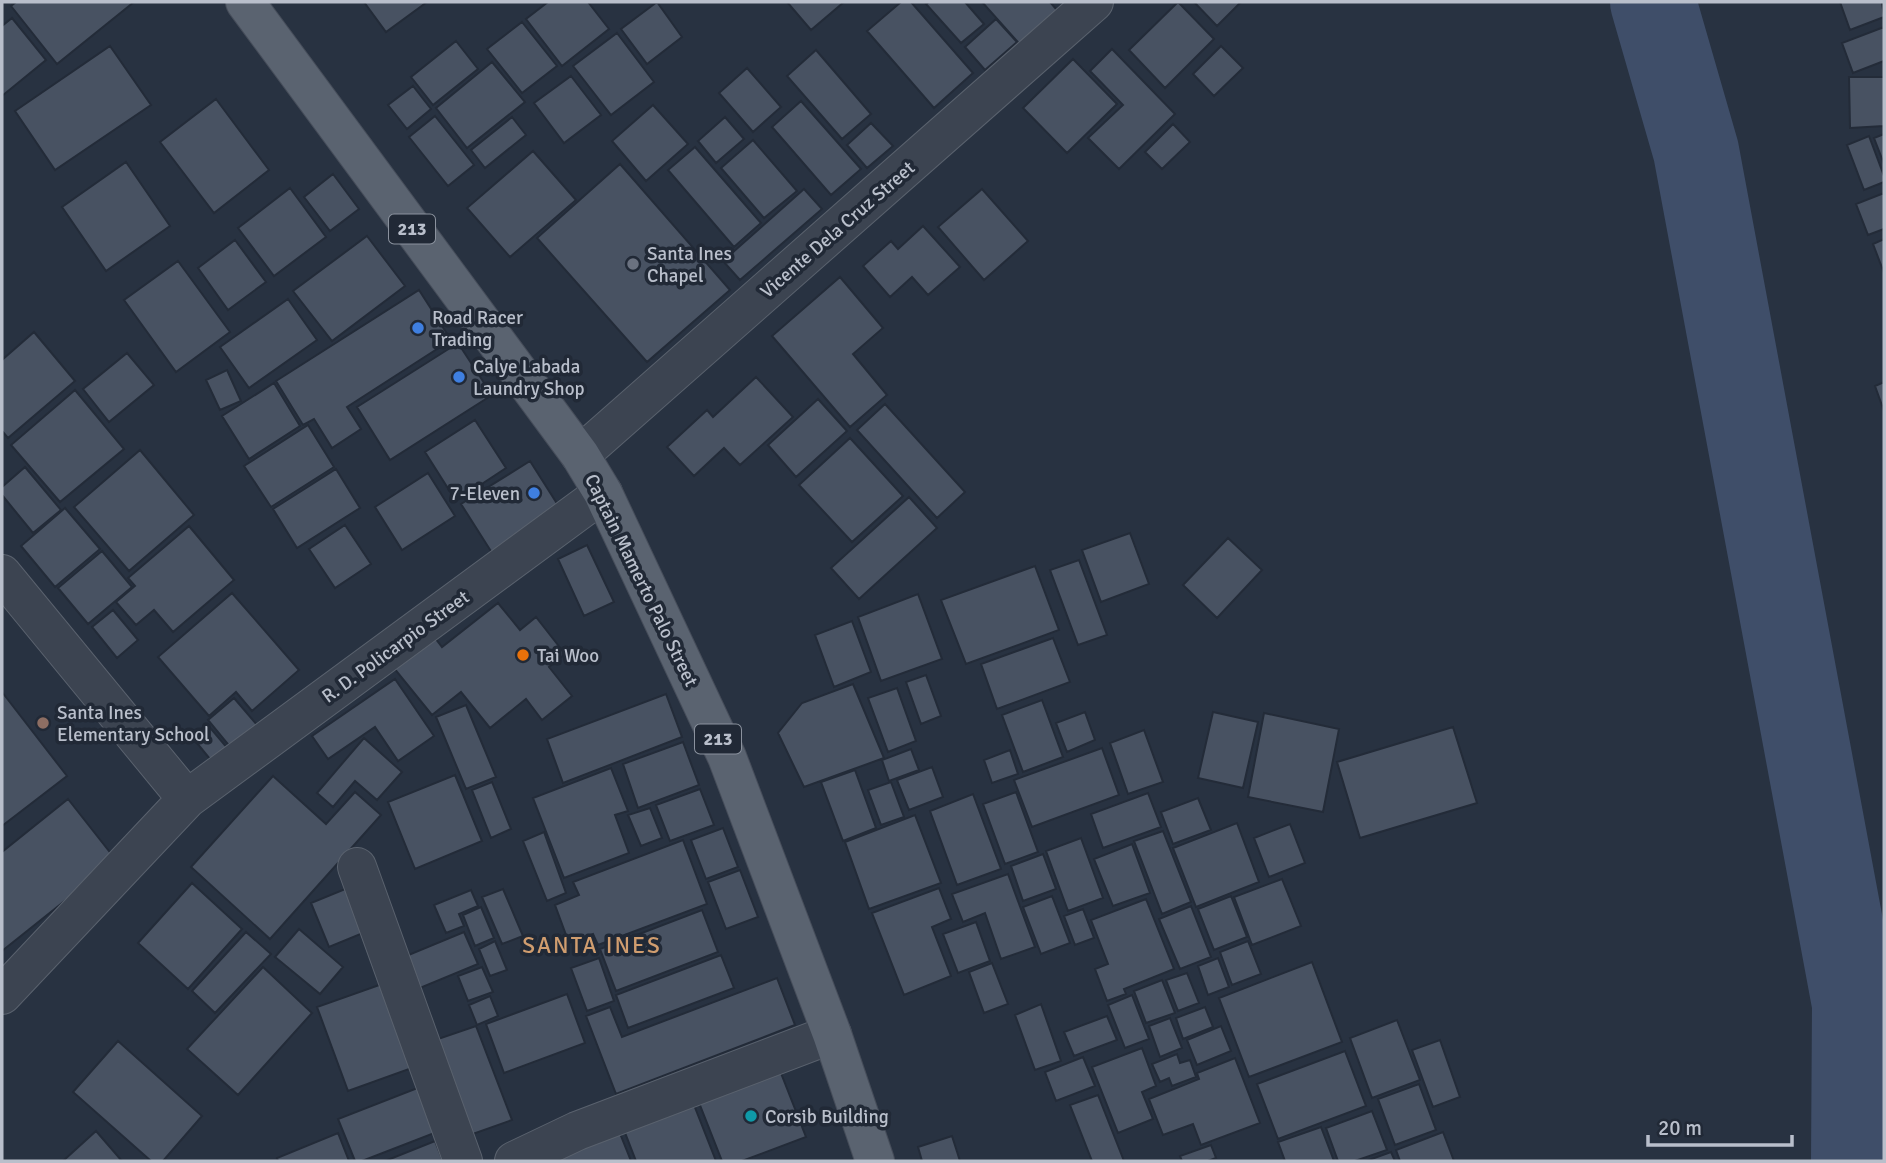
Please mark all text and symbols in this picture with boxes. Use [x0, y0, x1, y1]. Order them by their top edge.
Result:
street label: Vicente Dela Cruz Street [755, 156, 920, 304]
road number: 213 [389, 214, 435, 244]
place label: Santa Ines Chapel [647, 242, 732, 288]
marker: Santa Ines Chapel [625, 256, 641, 272]
place label: Road Racer Trading [432, 306, 523, 352]
marker: Road Racer Trading [410, 320, 426, 336]
place label: Calye Labada Laundry Shop [473, 355, 585, 401]
marker: Calye Labada Laundry Shop [451, 369, 467, 385]
street label: Captain Mamerto Palo Street [579, 470, 703, 691]
place label: 7-Eleven [449, 482, 520, 506]
marker: 7-Eleven [526, 485, 542, 501]
street label: R. D. Policarpio Street [317, 585, 474, 708]
place label: Tai Woo [537, 644, 599, 668]
marker: Tai Woo [515, 647, 531, 663]
place label: Santa Ines Elementary School [57, 701, 210, 747]
marker: Santa Ines Elementary School [35, 715, 51, 731]
road number: 213 [695, 724, 741, 754]
district label: SANTA INES [522, 931, 662, 960]
scale bar [1648, 1104, 1792, 1148]
place label: Corsib Building [765, 1105, 889, 1129]
marker: Corsib Building [743, 1108, 759, 1124]
text: 20 m [1658, 1115, 1702, 1141]

